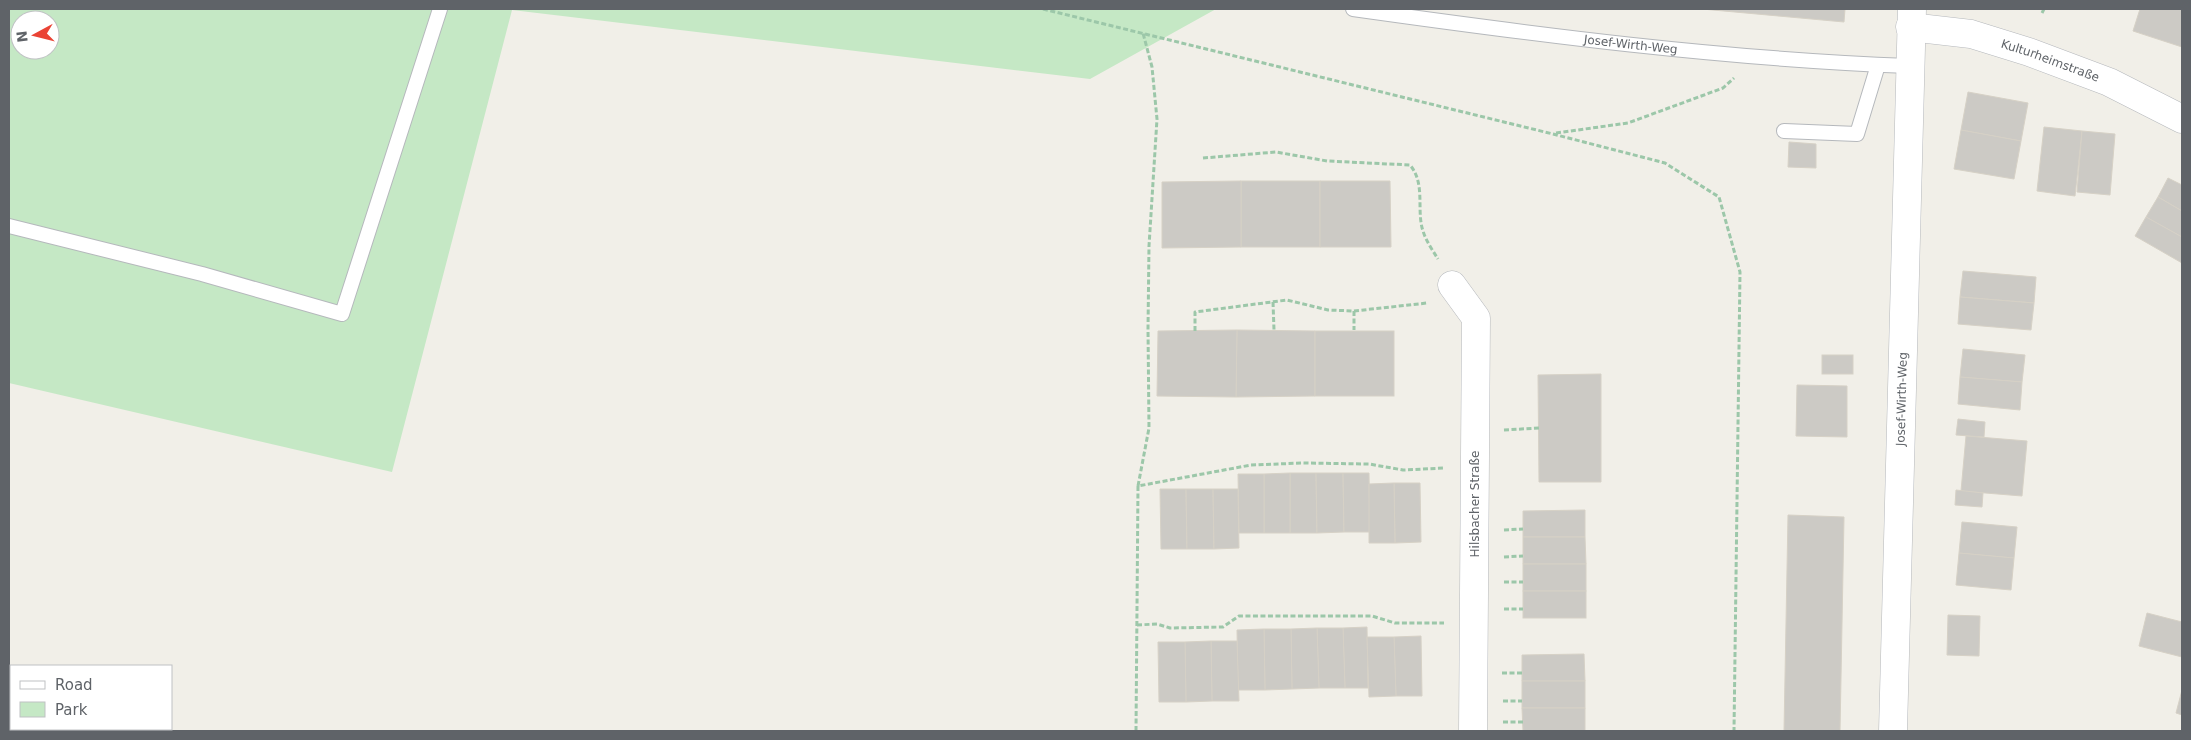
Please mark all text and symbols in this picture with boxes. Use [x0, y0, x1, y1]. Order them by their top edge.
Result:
north arrow [10, 10, 60, 60]
text: N [13, 30, 31, 43]
street label: Josef-Wirth-Weg [1582, 32, 1678, 57]
street label: Kulturheimstraße [1999, 37, 2101, 85]
street label: Josef-Wirth-Weg [1893, 352, 1910, 447]
street label: Hilsbacher Straße [1468, 451, 1482, 557]
legend [10, 665, 172, 730]
text: Road [55, 676, 93, 694]
text: Park [55, 701, 88, 719]

